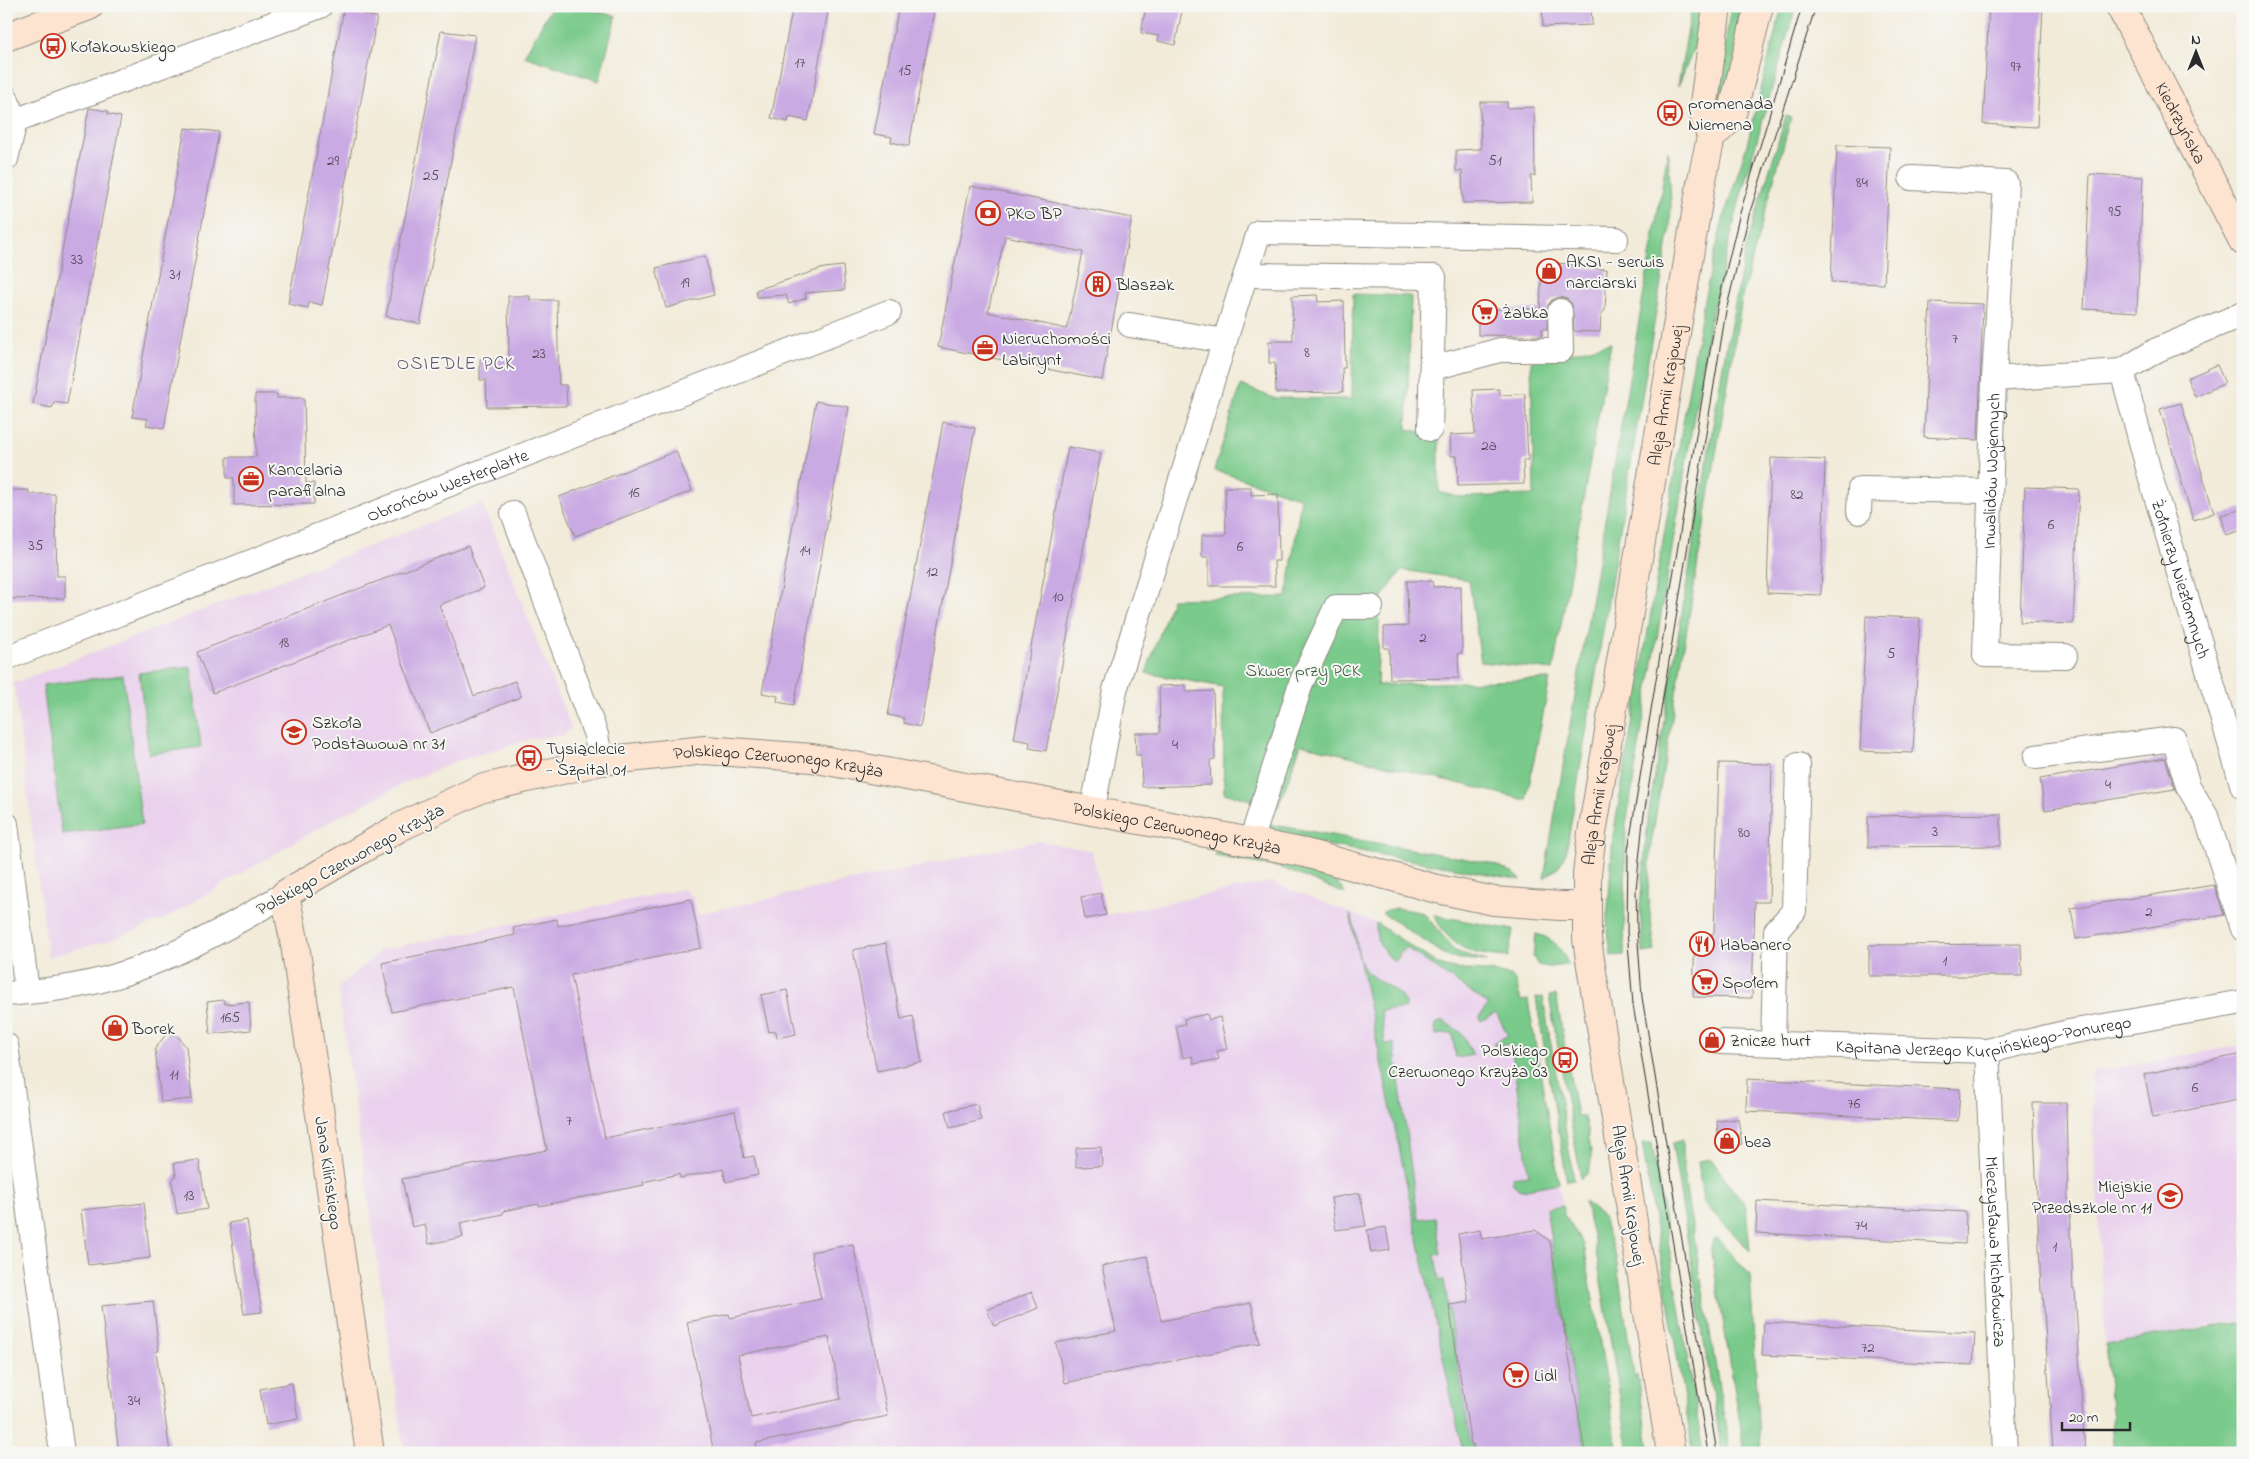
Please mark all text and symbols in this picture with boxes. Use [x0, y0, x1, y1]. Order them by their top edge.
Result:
north arrow [2172, 28, 2222, 78]
text: N [2191, 30, 2201, 51]
bus stop icon: Kołakowskiego [40, 33, 66, 59]
place label: Kołakowskiego [70, 35, 176, 62]
house number: 17 [795, 52, 805, 74]
house number: 97 [2011, 56, 2021, 78]
house number: 15 [898, 60, 912, 82]
street label: Kiedrzyńska [2147, 78, 2212, 169]
place label: promenada Niemena [1688, 92, 1773, 139]
bus stop icon: promenada Niemena [1657, 100, 1683, 126]
house number: 29 [327, 150, 339, 172]
house number: 51 [1488, 150, 1502, 172]
house number: 25 [423, 165, 439, 187]
house number: 84 [1856, 172, 1868, 194]
bank icon: PKO BP [975, 200, 1001, 226]
house number: 95 [2108, 201, 2122, 223]
place label: PKO BP [1006, 202, 1063, 228]
house number: 33 [71, 249, 83, 271]
place label: AKSI - serwis narciarski [1566, 250, 1664, 297]
shop icon: AKSI - serwis narciarski [1536, 258, 1562, 284]
house number: 31 [170, 264, 181, 286]
building icon: Blaszak [1085, 271, 1111, 297]
house number: 19 [680, 272, 690, 294]
place label: Blaszak [1115, 273, 1174, 299]
supermarket icon: Żabka [1472, 299, 1498, 325]
place label: Żabka [1502, 301, 1549, 327]
street label: Aleja Armii Krajowej [1643, 323, 1692, 468]
place label: Nieruchomości Labirynt [1002, 327, 1111, 374]
house number: 7 [1952, 328, 1958, 350]
office icon: Nieruchomości Labirynt [972, 335, 998, 361]
house number: 8 [1304, 342, 1310, 364]
house number: 23 [532, 343, 546, 365]
district label: OSIEDLE PCK [397, 351, 515, 378]
street label: Inwalidów Wojennych [1977, 393, 2009, 550]
house number: 2a [1481, 435, 1497, 457]
street label: Obrońców Westerplatte [363, 443, 534, 530]
place label: Kancelaria parafialna [268, 458, 346, 505]
office icon: Kancelaria parafialna [238, 466, 264, 492]
house number: 16 [628, 482, 640, 504]
house number: 82 [1790, 484, 1804, 506]
street label: Żołnierzy Niezłomnych [2143, 496, 2215, 662]
house number: 6 [2048, 514, 2055, 536]
house number: 35 [29, 535, 44, 557]
house number: 6 [1237, 536, 1244, 558]
house number: 14 [800, 540, 810, 562]
house number: 12 [926, 561, 939, 583]
house number: 10 [1052, 586, 1064, 608]
house number: 2 [1419, 627, 1427, 649]
house number: 18 [279, 632, 290, 654]
house number: 5 [1887, 643, 1896, 665]
park label: Skwer przy PCK [1246, 659, 1361, 685]
place label: Szkoła Podstawowa nr 31 [312, 711, 445, 758]
school or university icon: Szkoła Podstawowa nr 31 [281, 719, 307, 745]
street label: Aleja Armii Krajowej [1577, 722, 1625, 867]
house number: 4 [1172, 734, 1178, 756]
place label: Tysiąclecie - Szpital 01 [546, 737, 626, 784]
street label: Polskiego Czerwonego Krzyża [672, 739, 885, 786]
bus stop icon: Tysiąclecie - Szpital 01 [516, 745, 542, 771]
house number: 4 [2105, 774, 2111, 796]
street label: Polskiego Czerwonego Krzyża [1070, 797, 1283, 863]
street label: Polskiego Czerwonego Krzyża [252, 798, 450, 924]
house number: 3 [1932, 821, 1938, 843]
house number: 80 [1738, 822, 1751, 844]
house number: 2 [2145, 901, 2153, 923]
restaurant icon: Habanero [1689, 931, 1715, 957]
place label: Habanero [1720, 933, 1791, 959]
house number: 1 [1943, 950, 1948, 972]
supermarket icon: Społem [1692, 969, 1718, 995]
place label: Społem [1722, 971, 1778, 997]
house number: 165 [220, 1007, 240, 1029]
street label: Kapitana Jerzego Kurpińskiego-Ponurego [1835, 1010, 2134, 1066]
shop icon: Borek [102, 1015, 128, 1041]
place label: Borek [131, 1017, 175, 1043]
shop icon: Znicze hurt [1699, 1027, 1725, 1053]
place label: Znicze hurt [1730, 1029, 1811, 1055]
place label: Polskiego Czerwonego Krzyża 03 [1388, 1039, 1548, 1087]
bus stop icon: Polskiego Czerwonego Krzyża 03 [1552, 1047, 1578, 1073]
house number: 11 [169, 1064, 179, 1086]
house number: 6 [2192, 1077, 2199, 1099]
house number: 76 [1848, 1093, 1861, 1115]
house number: 7 [566, 1110, 572, 1132]
street label: Jana Kilińskiego [305, 1115, 348, 1232]
street label: Aleja Armii Krajowej [1603, 1123, 1651, 1268]
shop icon: bea [1714, 1128, 1740, 1154]
place label: bea [1744, 1130, 1771, 1156]
street label: Mieczysława Michałowicza [1977, 1156, 2011, 1348]
place label: Miejskie Przedszkole nr 11 [2032, 1175, 2153, 1222]
school or university icon: Miejskie Przedszkole nr 11 [2157, 1183, 2183, 1209]
house number: 13 [184, 1185, 194, 1207]
house number: 74 [1855, 1215, 1867, 1237]
house number: 1 [2053, 1236, 2058, 1258]
house number: 72 [1861, 1337, 1875, 1359]
supermarket icon: Lidl [1503, 1362, 1529, 1388]
place label: Lidl [1534, 1364, 1557, 1390]
house number: 34 [128, 1390, 140, 1412]
scale bar [2062, 1399, 2129, 1431]
text: 20 m [2069, 1407, 2099, 1429]

